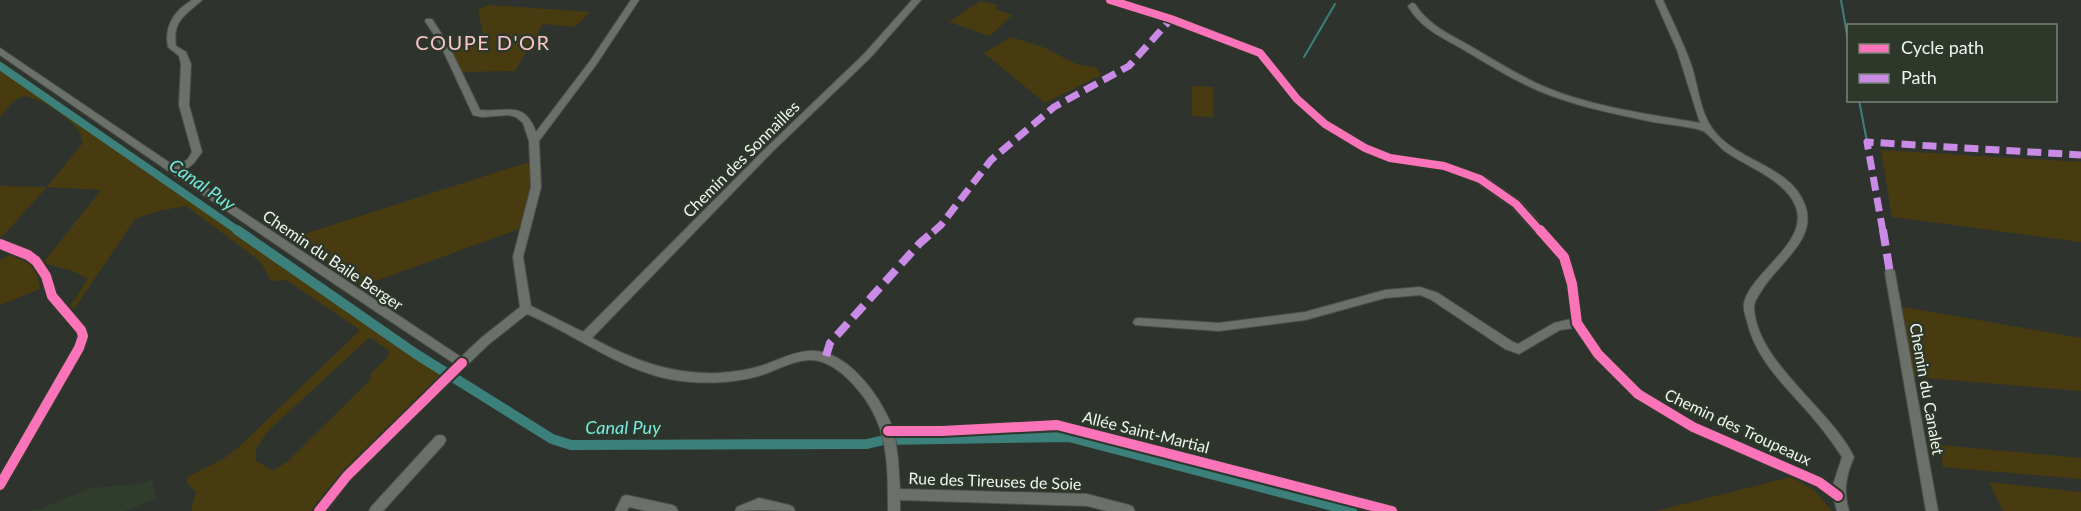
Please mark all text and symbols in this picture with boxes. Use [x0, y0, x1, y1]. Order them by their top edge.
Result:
legend [1847, 24, 2057, 102]
district label: COUPE D'OR [415, 30, 551, 54]
text: Cycle path [1901, 36, 1984, 58]
text: Path [1901, 66, 1937, 88]
street label: Chemin des Sonnailles [678, 96, 803, 221]
water label: Canal Puy [165, 154, 240, 215]
street label: Chemin du Baile Berger [260, 206, 407, 314]
street label: Chemin du Canalet [1907, 322, 1948, 457]
street label: Chemin des Troupeaux [1662, 384, 1815, 469]
street label: Allée Saint-Martial [1081, 407, 1212, 456]
water label: Canal Puy [585, 416, 661, 438]
street label: Rue des Tireuses de Soie [908, 468, 1082, 493]

